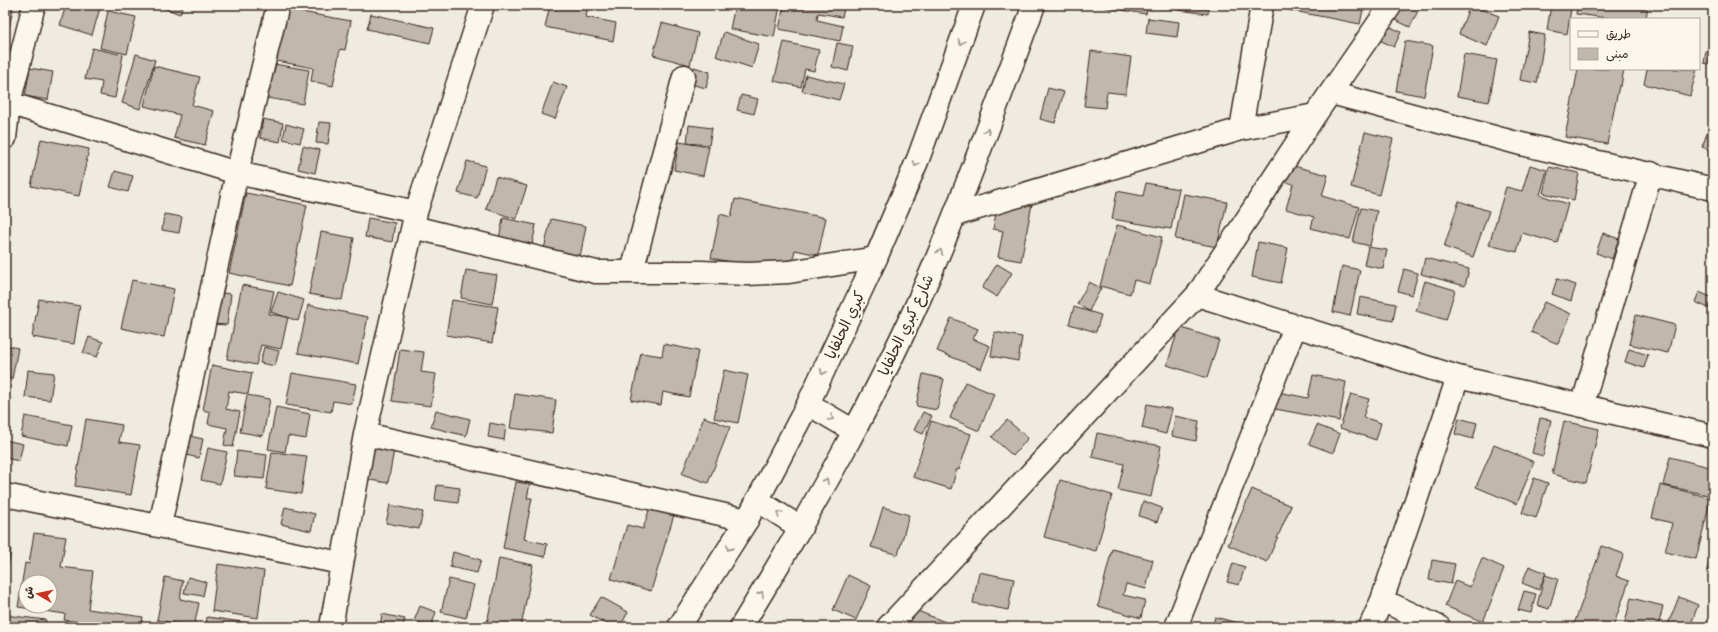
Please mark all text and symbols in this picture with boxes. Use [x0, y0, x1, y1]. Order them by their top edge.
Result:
legend [1570, 18, 1700, 70]
text: طريق [1606, 23, 1631, 45]
one-way arrow [957, 38, 966, 45]
text: مبنى [1606, 43, 1629, 65]
one-way arrow [982, 127, 990, 134]
one-way arrow [913, 159, 921, 167]
one-way arrow [935, 248, 943, 255]
street label: شارع كبري الحلفايا [871, 270, 941, 380]
street label: كبري الحلفايا [818, 286, 872, 364]
one-way arrow [820, 367, 828, 375]
one-way arrow [827, 413, 834, 420]
one-way arrow [822, 478, 829, 485]
one-way arrow [776, 511, 783, 518]
one-way arrow [726, 544, 734, 551]
north arrow [18, 574, 58, 614]
text: ش [18, 585, 39, 600]
one-way arrow [756, 591, 763, 598]

